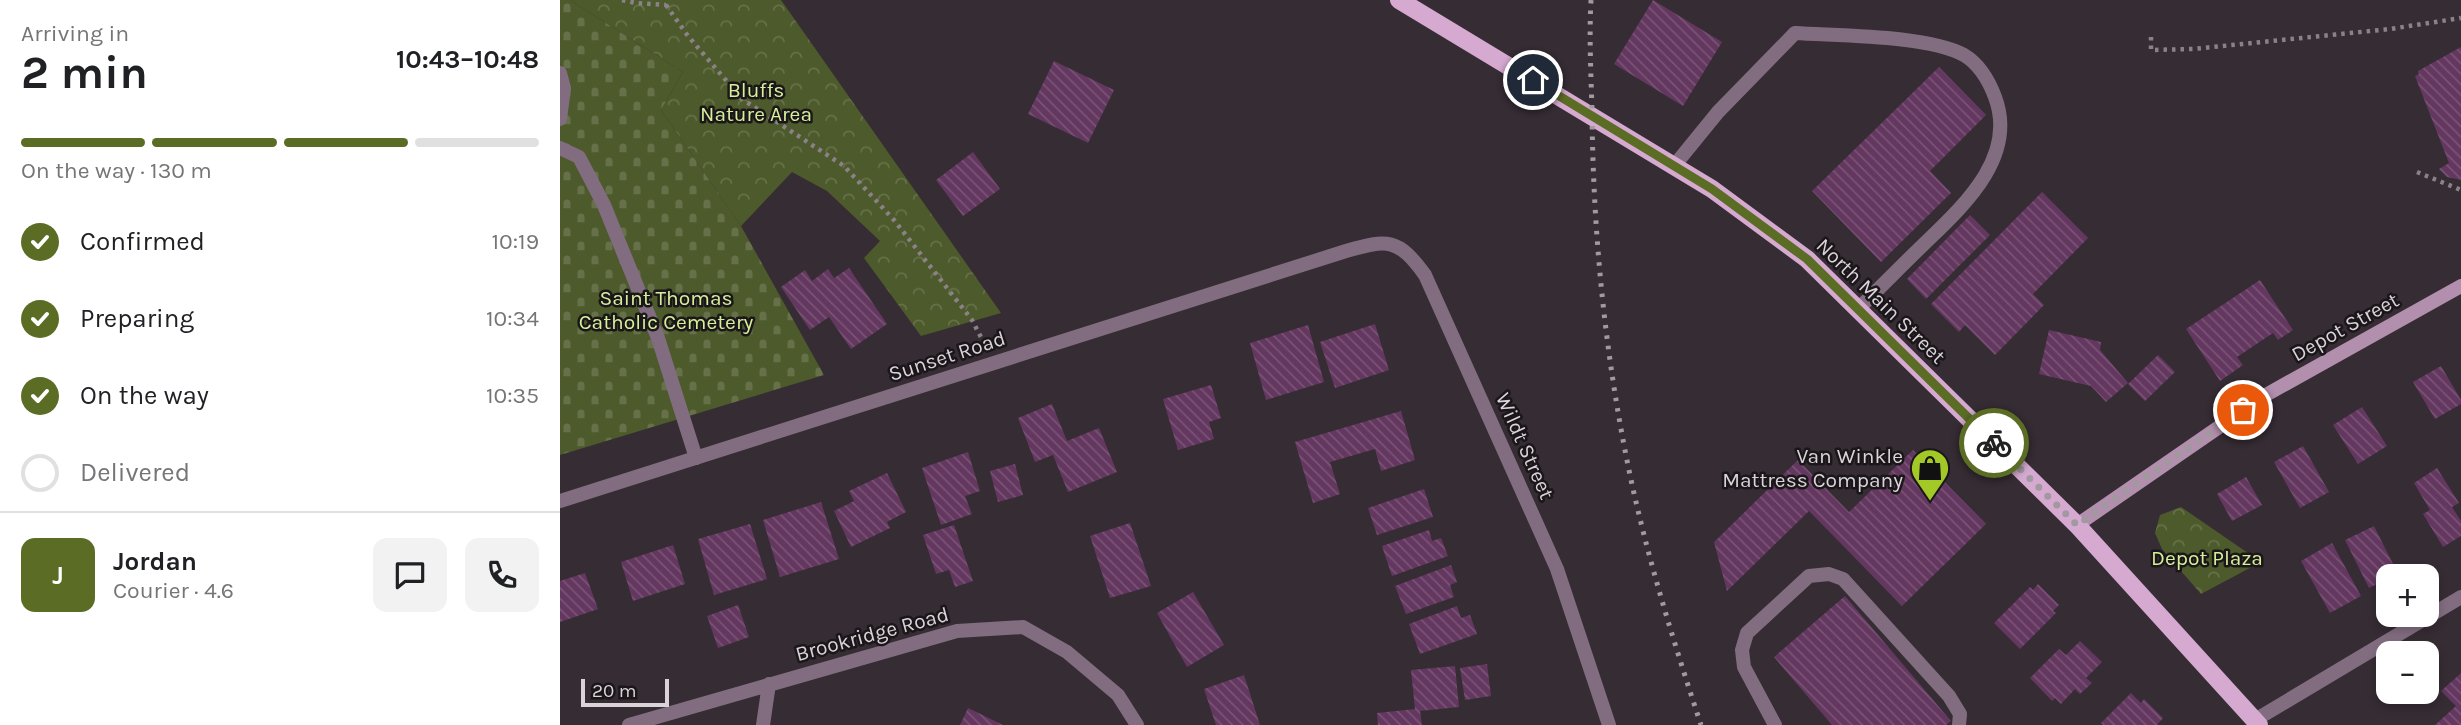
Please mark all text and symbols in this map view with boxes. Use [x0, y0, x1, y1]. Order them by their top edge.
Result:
text: Arriving in [21, 20, 129, 47]
text: 10:43–10:48 [396, 44, 539, 75]
text: 2 min [21, 46, 148, 100]
pin [1503, 50, 1563, 110]
icon: home [1514, 61, 1552, 99]
park label: Bluffs Nature Area [700, 78, 812, 126]
text: On the way · 130 m [21, 157, 212, 184]
icon: check [21, 223, 59, 261]
text: Confirmed [80, 226, 205, 257]
text: 10:19 [492, 228, 539, 255]
street label: North Main Street [1812, 233, 1951, 369]
park label: Saint Thomas Catholic Cemetery [579, 286, 754, 334]
street label: Depot Street [2287, 288, 2403, 366]
icon: check [21, 300, 59, 338]
text: Preparing [80, 303, 194, 334]
text: 10:34 [486, 305, 539, 332]
street label: Sunset Road [886, 326, 1008, 386]
icon: check [21, 377, 59, 415]
text: On the way [80, 380, 209, 411]
pin [2213, 380, 2273, 440]
text: 10:35 [486, 382, 539, 409]
street label: Wildt Street [1491, 389, 1559, 503]
icon: bag [2224, 391, 2262, 429]
courier [1959, 408, 2029, 478]
icon: bike [1975, 424, 2013, 462]
place label: Van Winkle Mattress Company [1722, 444, 1903, 492]
shop icon: Van Winkle Mattress Company [1909, 447, 1951, 502]
text: Delivered [80, 457, 190, 488]
button: chat [373, 538, 447, 612]
button: phone [465, 538, 539, 612]
text: Jordan [113, 546, 197, 577]
park label: Depot Plaza [2151, 546, 2263, 570]
text: J [52, 560, 64, 591]
map controls [2376, 564, 2439, 704]
button: + [2376, 564, 2439, 627]
text: Courier · 4.6 [113, 577, 234, 604]
street label: Brookridge Road [793, 602, 951, 666]
button: − [2376, 641, 2439, 704]
scale bar [581, 676, 668, 708]
text: 20 m [592, 680, 637, 702]

